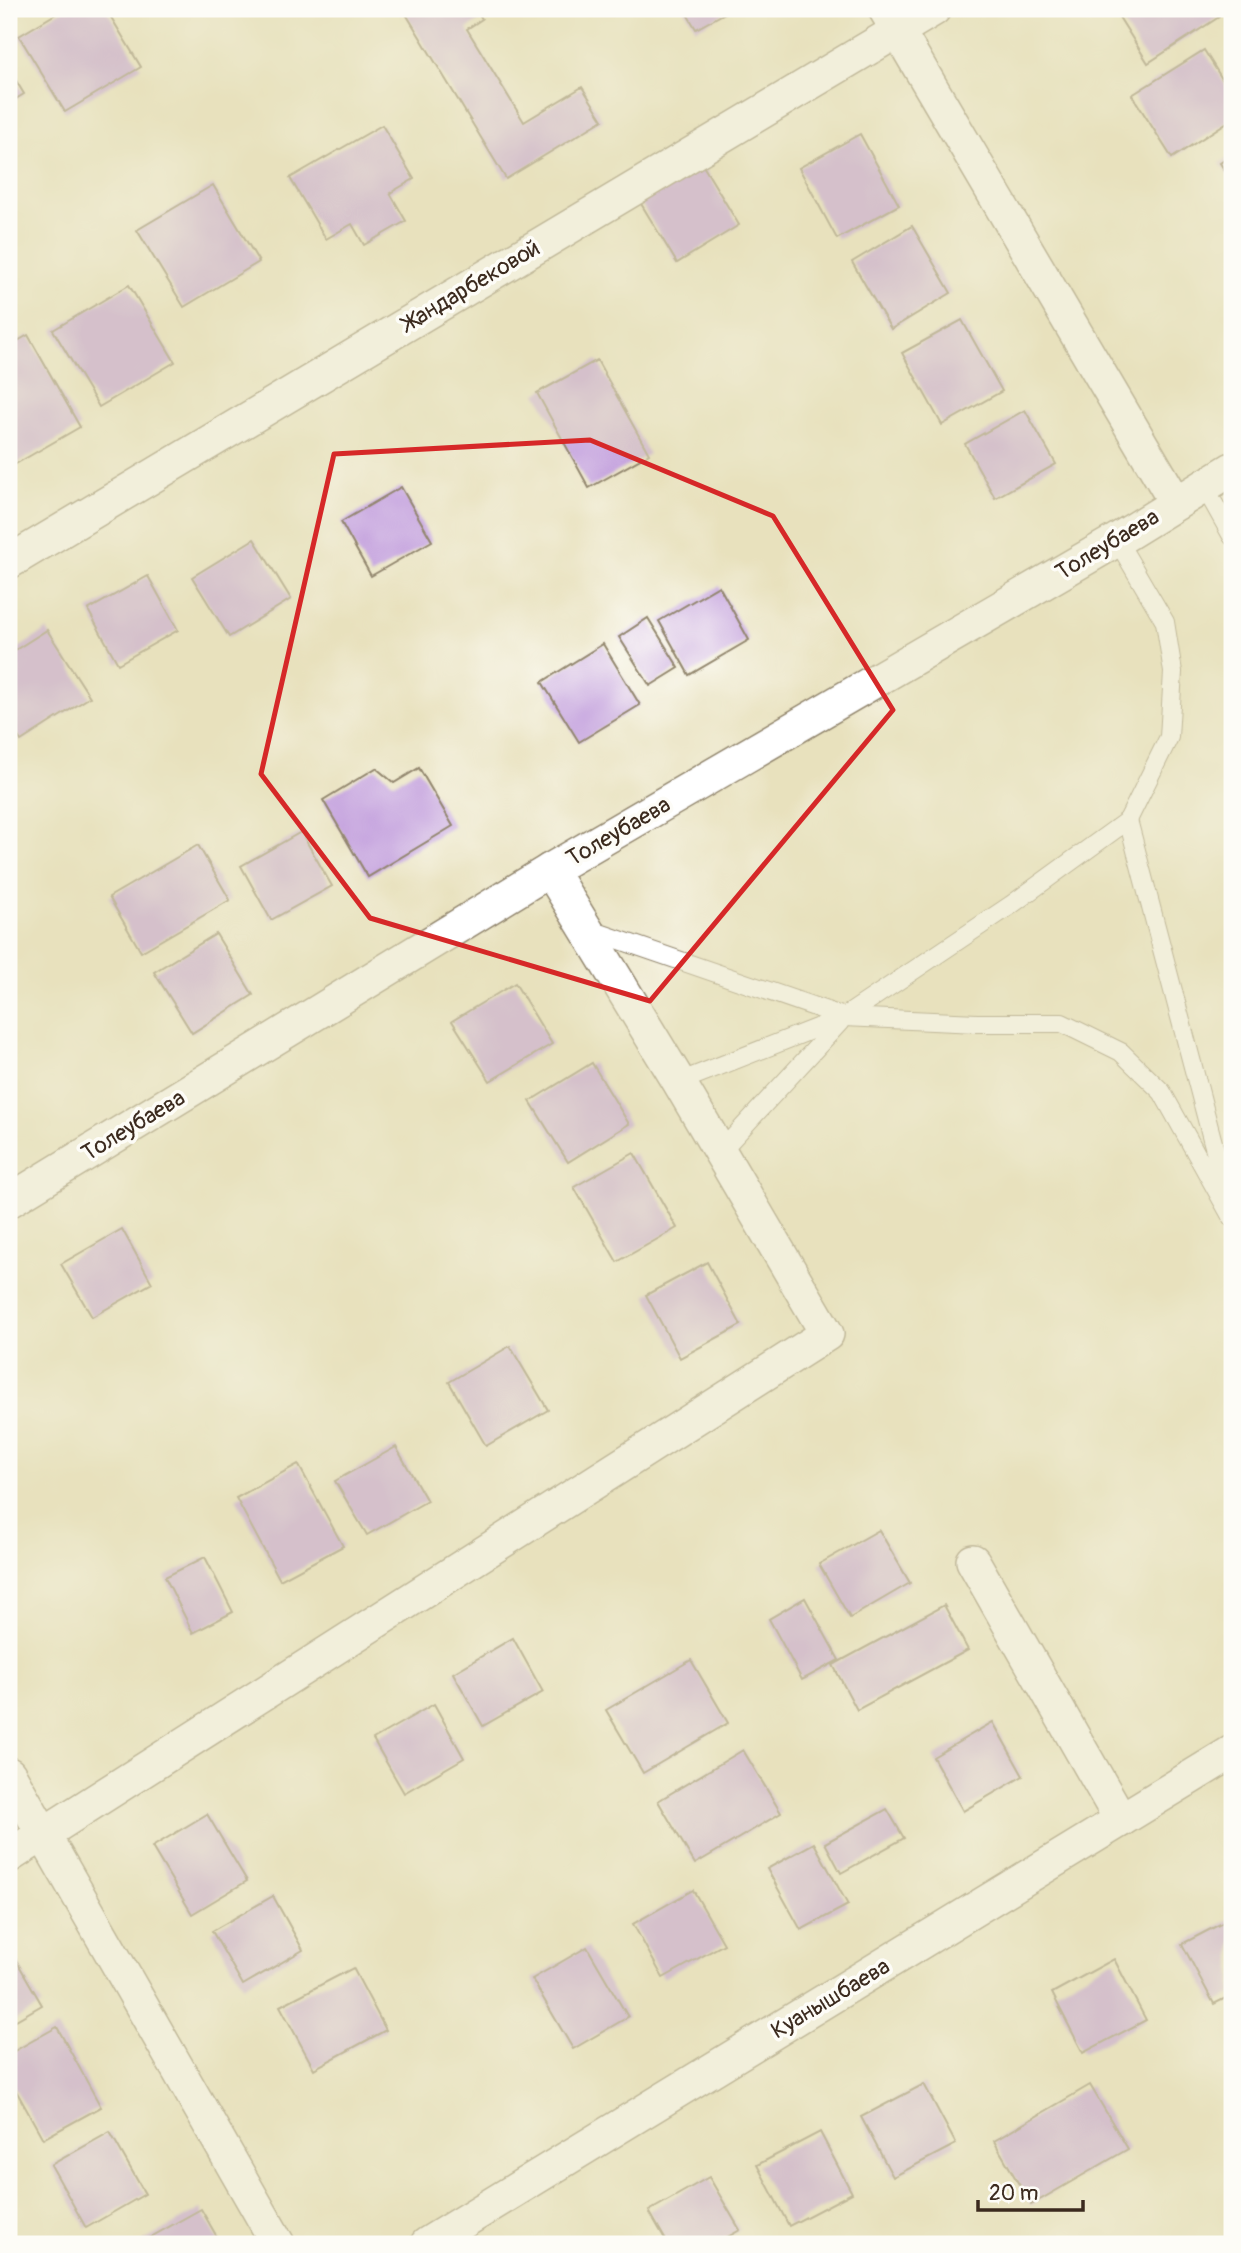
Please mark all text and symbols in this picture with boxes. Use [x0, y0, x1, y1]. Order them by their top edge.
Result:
street label: Жандарбековой [395, 233, 545, 339]
street label: Толеубаева [1050, 502, 1164, 587]
street label: Толеубаева [561, 790, 676, 873]
street label: Толеубаева [76, 1083, 190, 1168]
street label: Куанышбаева [766, 1952, 895, 2045]
scale bar [978, 2169, 1084, 2213]
text: 20 m [989, 2180, 1038, 2207]

